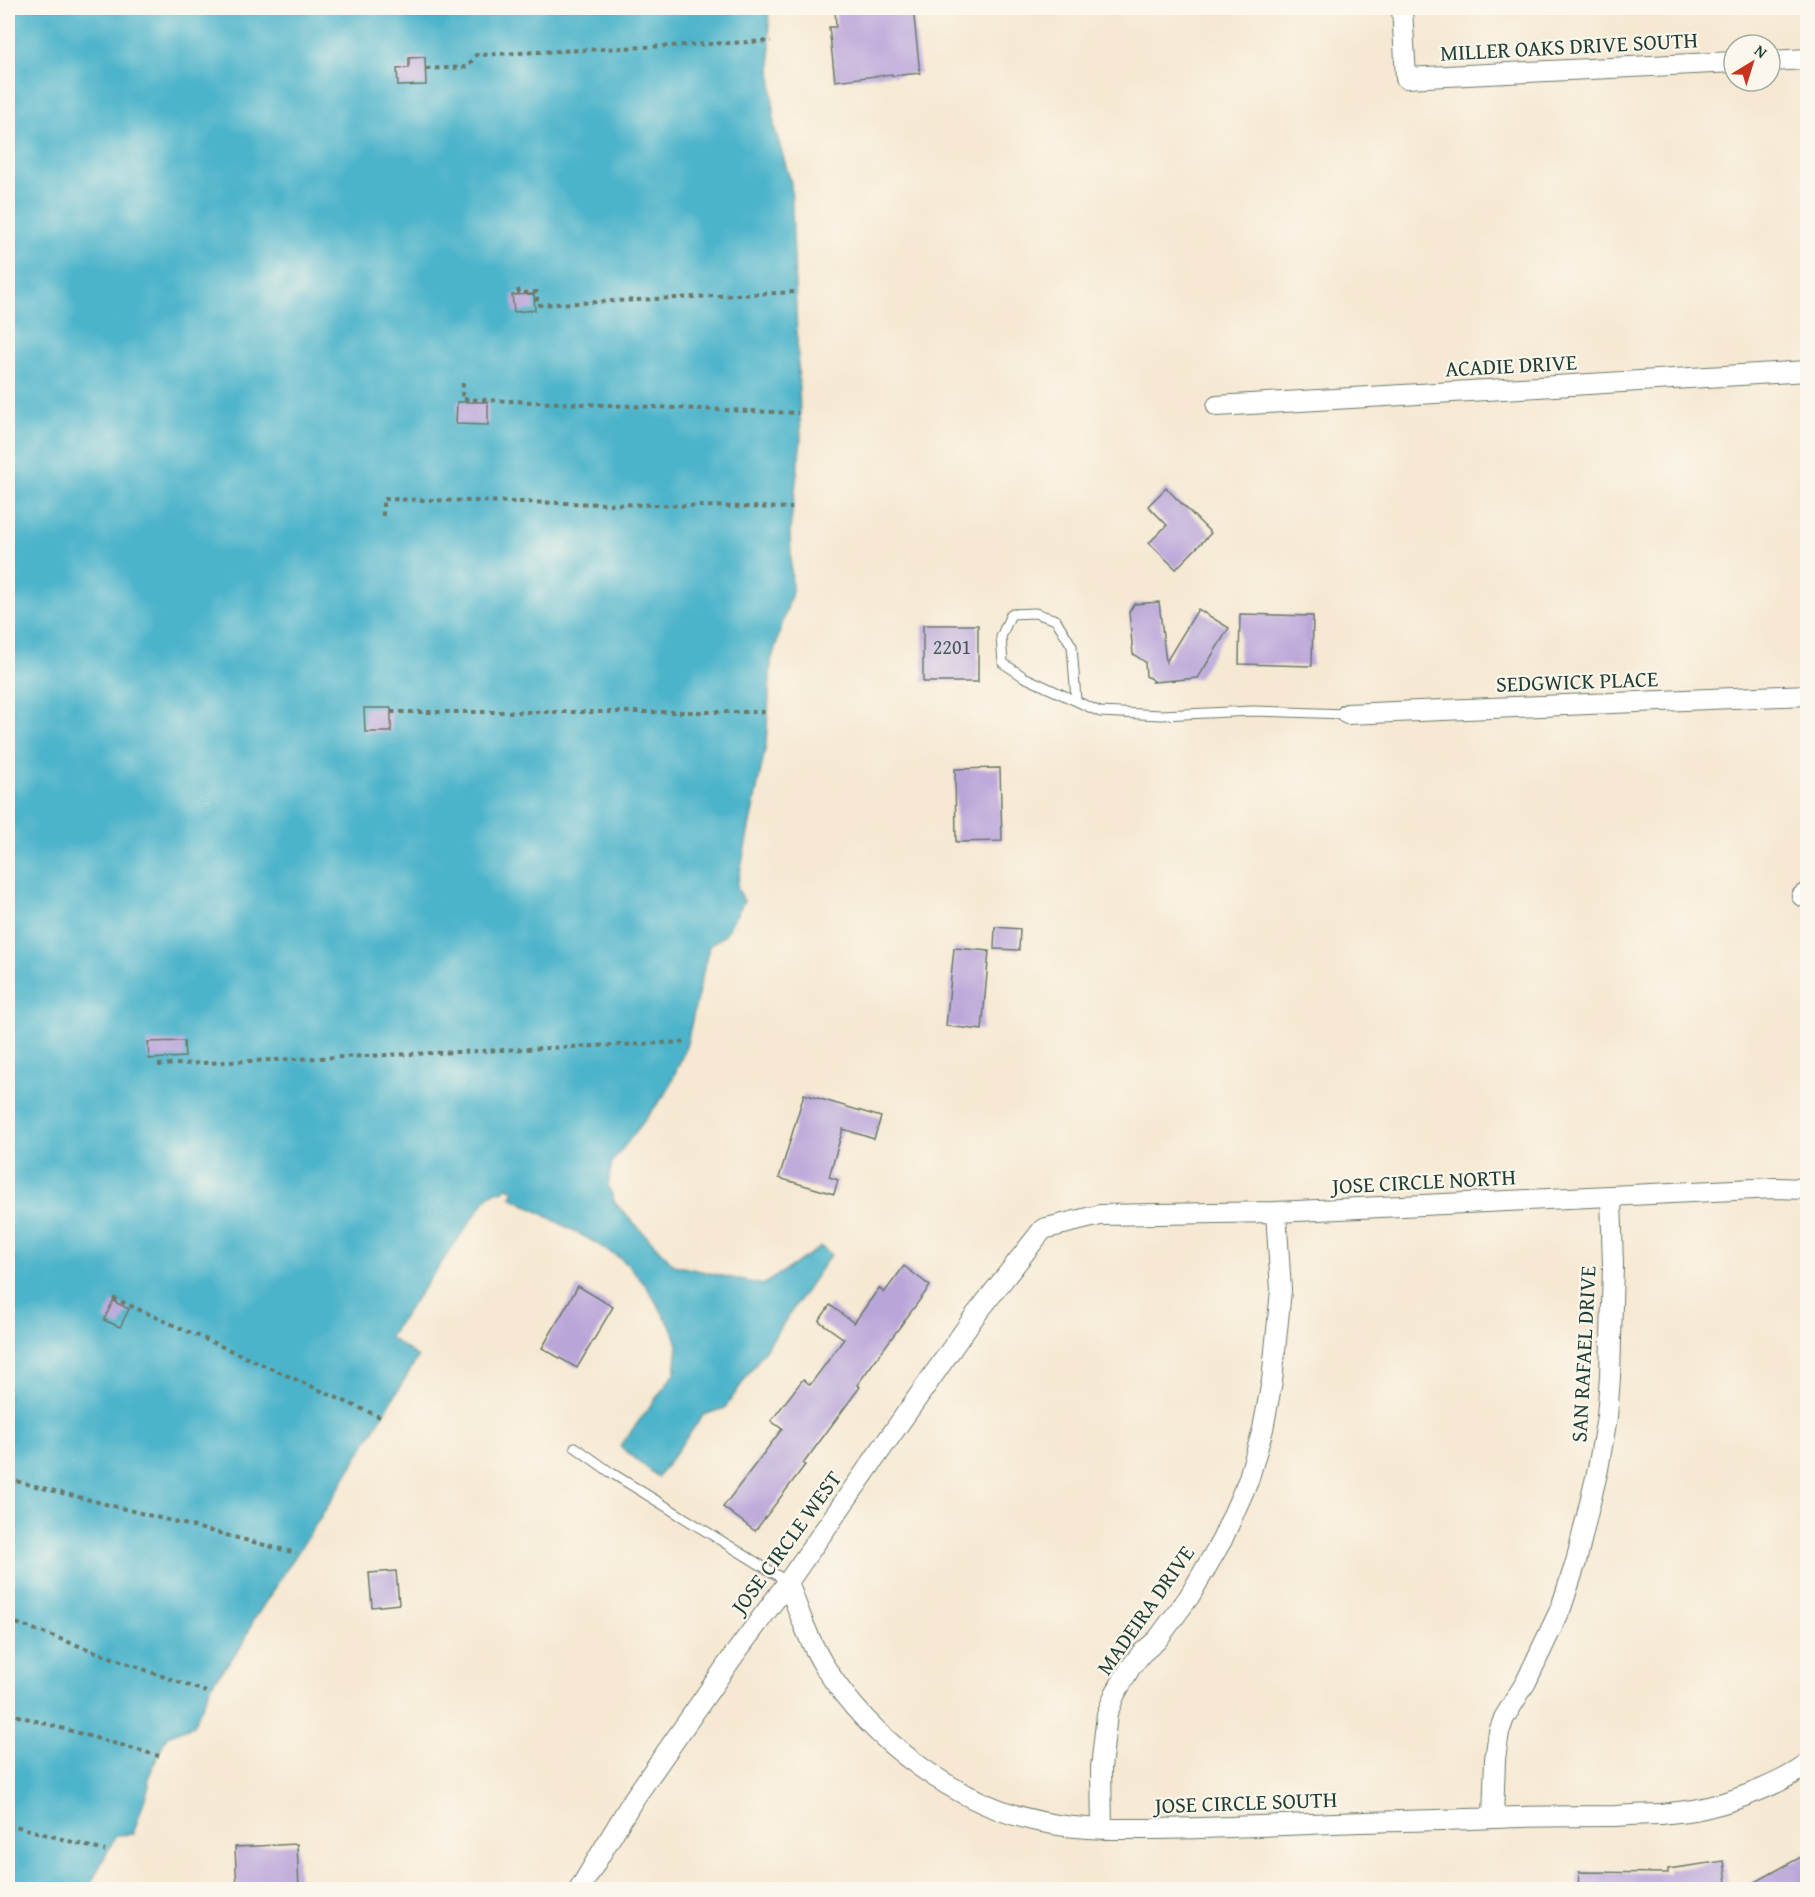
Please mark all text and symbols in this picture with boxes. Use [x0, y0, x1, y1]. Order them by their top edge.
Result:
street label: MILLER OAKS DRIVE SOUTH [1439, 23, 1699, 69]
north arrow [1722, 33, 1782, 93]
text: N [1750, 38, 1773, 64]
street label: ACADIE DRIVE [1444, 346, 1578, 384]
house number: 2201 [933, 632, 971, 661]
street label: SEDGWICK PLACE [1495, 662, 1659, 700]
street label: JOSE CIRCLE NORTH [1328, 1160, 1517, 1202]
street label: SAN RAFAEL DRIVE [1562, 1265, 1604, 1443]
street label: JOSE CIRCLE WEST [721, 1464, 849, 1623]
street label: MADEIRA DRIVE [1088, 1539, 1202, 1681]
street label: JOSE CIRCLE SOUTH [1151, 1783, 1338, 1821]

